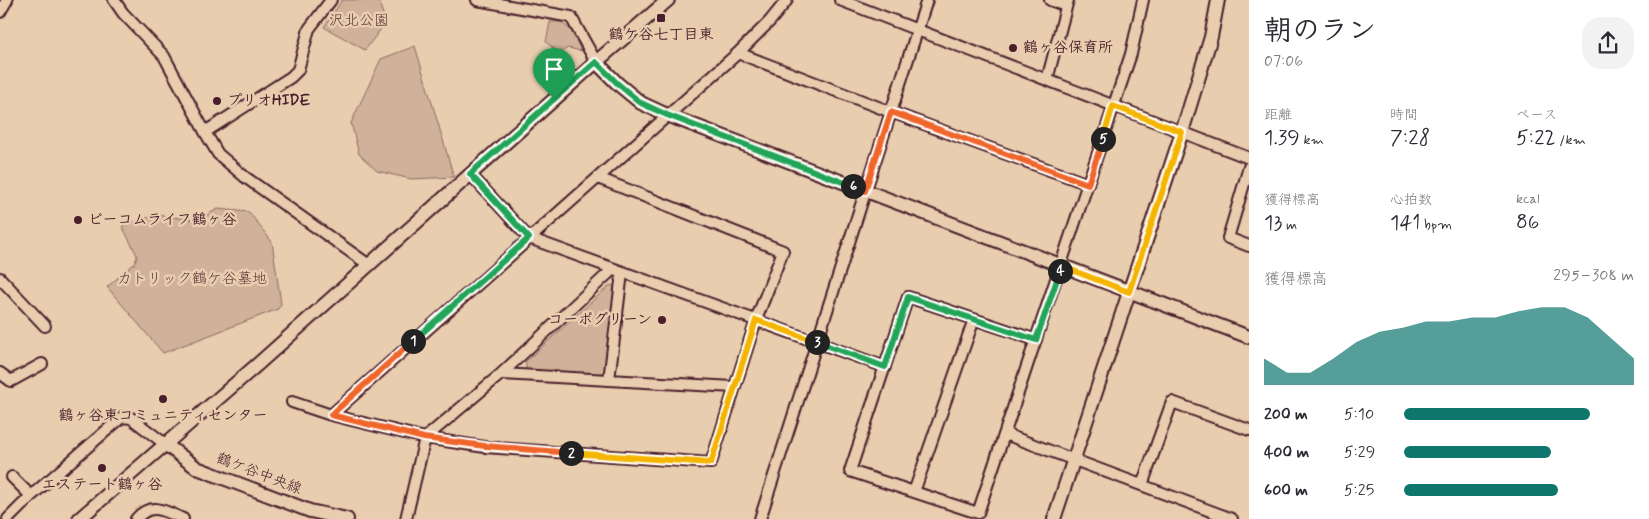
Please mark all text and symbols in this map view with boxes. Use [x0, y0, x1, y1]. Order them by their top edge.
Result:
park label: 沢北公園 [329, 11, 389, 31]
marker: 鶴ケ谷七丁目東 [655, 12, 667, 24]
text: 朝のラン [1264, 13, 1376, 50]
button: share [1582, 17, 1634, 69]
place label: 鶴ケ谷七丁目東 [608, 25, 714, 45]
place label: 鶴ヶ谷保育所 [1023, 38, 1113, 58]
marker: 鶴ヶ谷保育所 [1007, 42, 1019, 54]
pin [533, 48, 575, 99]
text: 07:06 [1264, 51, 1303, 72]
icon: arrive [540, 55, 568, 83]
place label: プリオHIDE [227, 91, 310, 111]
marker: プリオHIDE [211, 95, 223, 107]
text: 距離 [1264, 106, 1292, 124]
text: 時間 [1390, 106, 1418, 124]
text: ペース [1516, 106, 1557, 124]
text: 1.39 [1264, 124, 1300, 152]
text: 7:28 [1390, 124, 1430, 152]
text: 5:22 [1516, 124, 1556, 152]
pin: 5 [1090, 126, 1116, 152]
text: 5 [1099, 130, 1108, 148]
text: km [1300, 131, 1324, 149]
text: /km [1556, 131, 1586, 149]
pin: 6 [840, 174, 866, 198]
text: 6 [850, 177, 857, 195]
text: kcal [1516, 190, 1540, 208]
text: 獲得標高 [1264, 191, 1320, 209]
text: 心拍数 [1390, 191, 1432, 209]
text: 86 [1516, 208, 1539, 236]
text: 13 [1264, 209, 1282, 237]
text: 141 [1390, 209, 1420, 237]
place label: ピーコムライフ鶴ヶ谷 [88, 210, 237, 230]
marker: ピーコムライフ鶴ヶ谷 [72, 214, 84, 226]
text: m [1282, 216, 1297, 234]
text: bpm [1420, 216, 1452, 234]
pin: 4 [1048, 258, 1072, 284]
text: 4 [1056, 262, 1065, 280]
text: 295–308 m [1553, 265, 1634, 286]
park label: カトリック鶴ケ谷墓地 [117, 269, 267, 289]
text: 獲得標高 [1264, 269, 1328, 290]
place label: コーポグリーン [548, 310, 652, 330]
marker: コーポグリーン [656, 314, 668, 326]
pin: 1 [400, 328, 426, 354]
pin: 3 [804, 330, 830, 354]
text: 1 [410, 332, 417, 350]
text: 3 [814, 333, 821, 351]
marker: 鶴ヶ谷東コミュニティセンター [157, 393, 169, 405]
text: 200 m [1264, 404, 1308, 425]
text: 5:10 [1344, 404, 1374, 425]
place label: 鶴ヶ谷東コミュニティセンター [58, 406, 268, 426]
pin: 2 [558, 440, 584, 466]
text: 400 m [1264, 442, 1309, 463]
text: 5:29 [1344, 442, 1375, 463]
text: 2 [568, 444, 575, 462]
street label: 鶴ケ谷中央線 [213, 449, 305, 499]
marker: エステート鶴ヶ谷 [96, 462, 108, 474]
place label: エステート鶴ヶ谷 [42, 475, 162, 495]
text: 600 m [1264, 480, 1308, 501]
text: 5:25 [1344, 480, 1374, 501]

